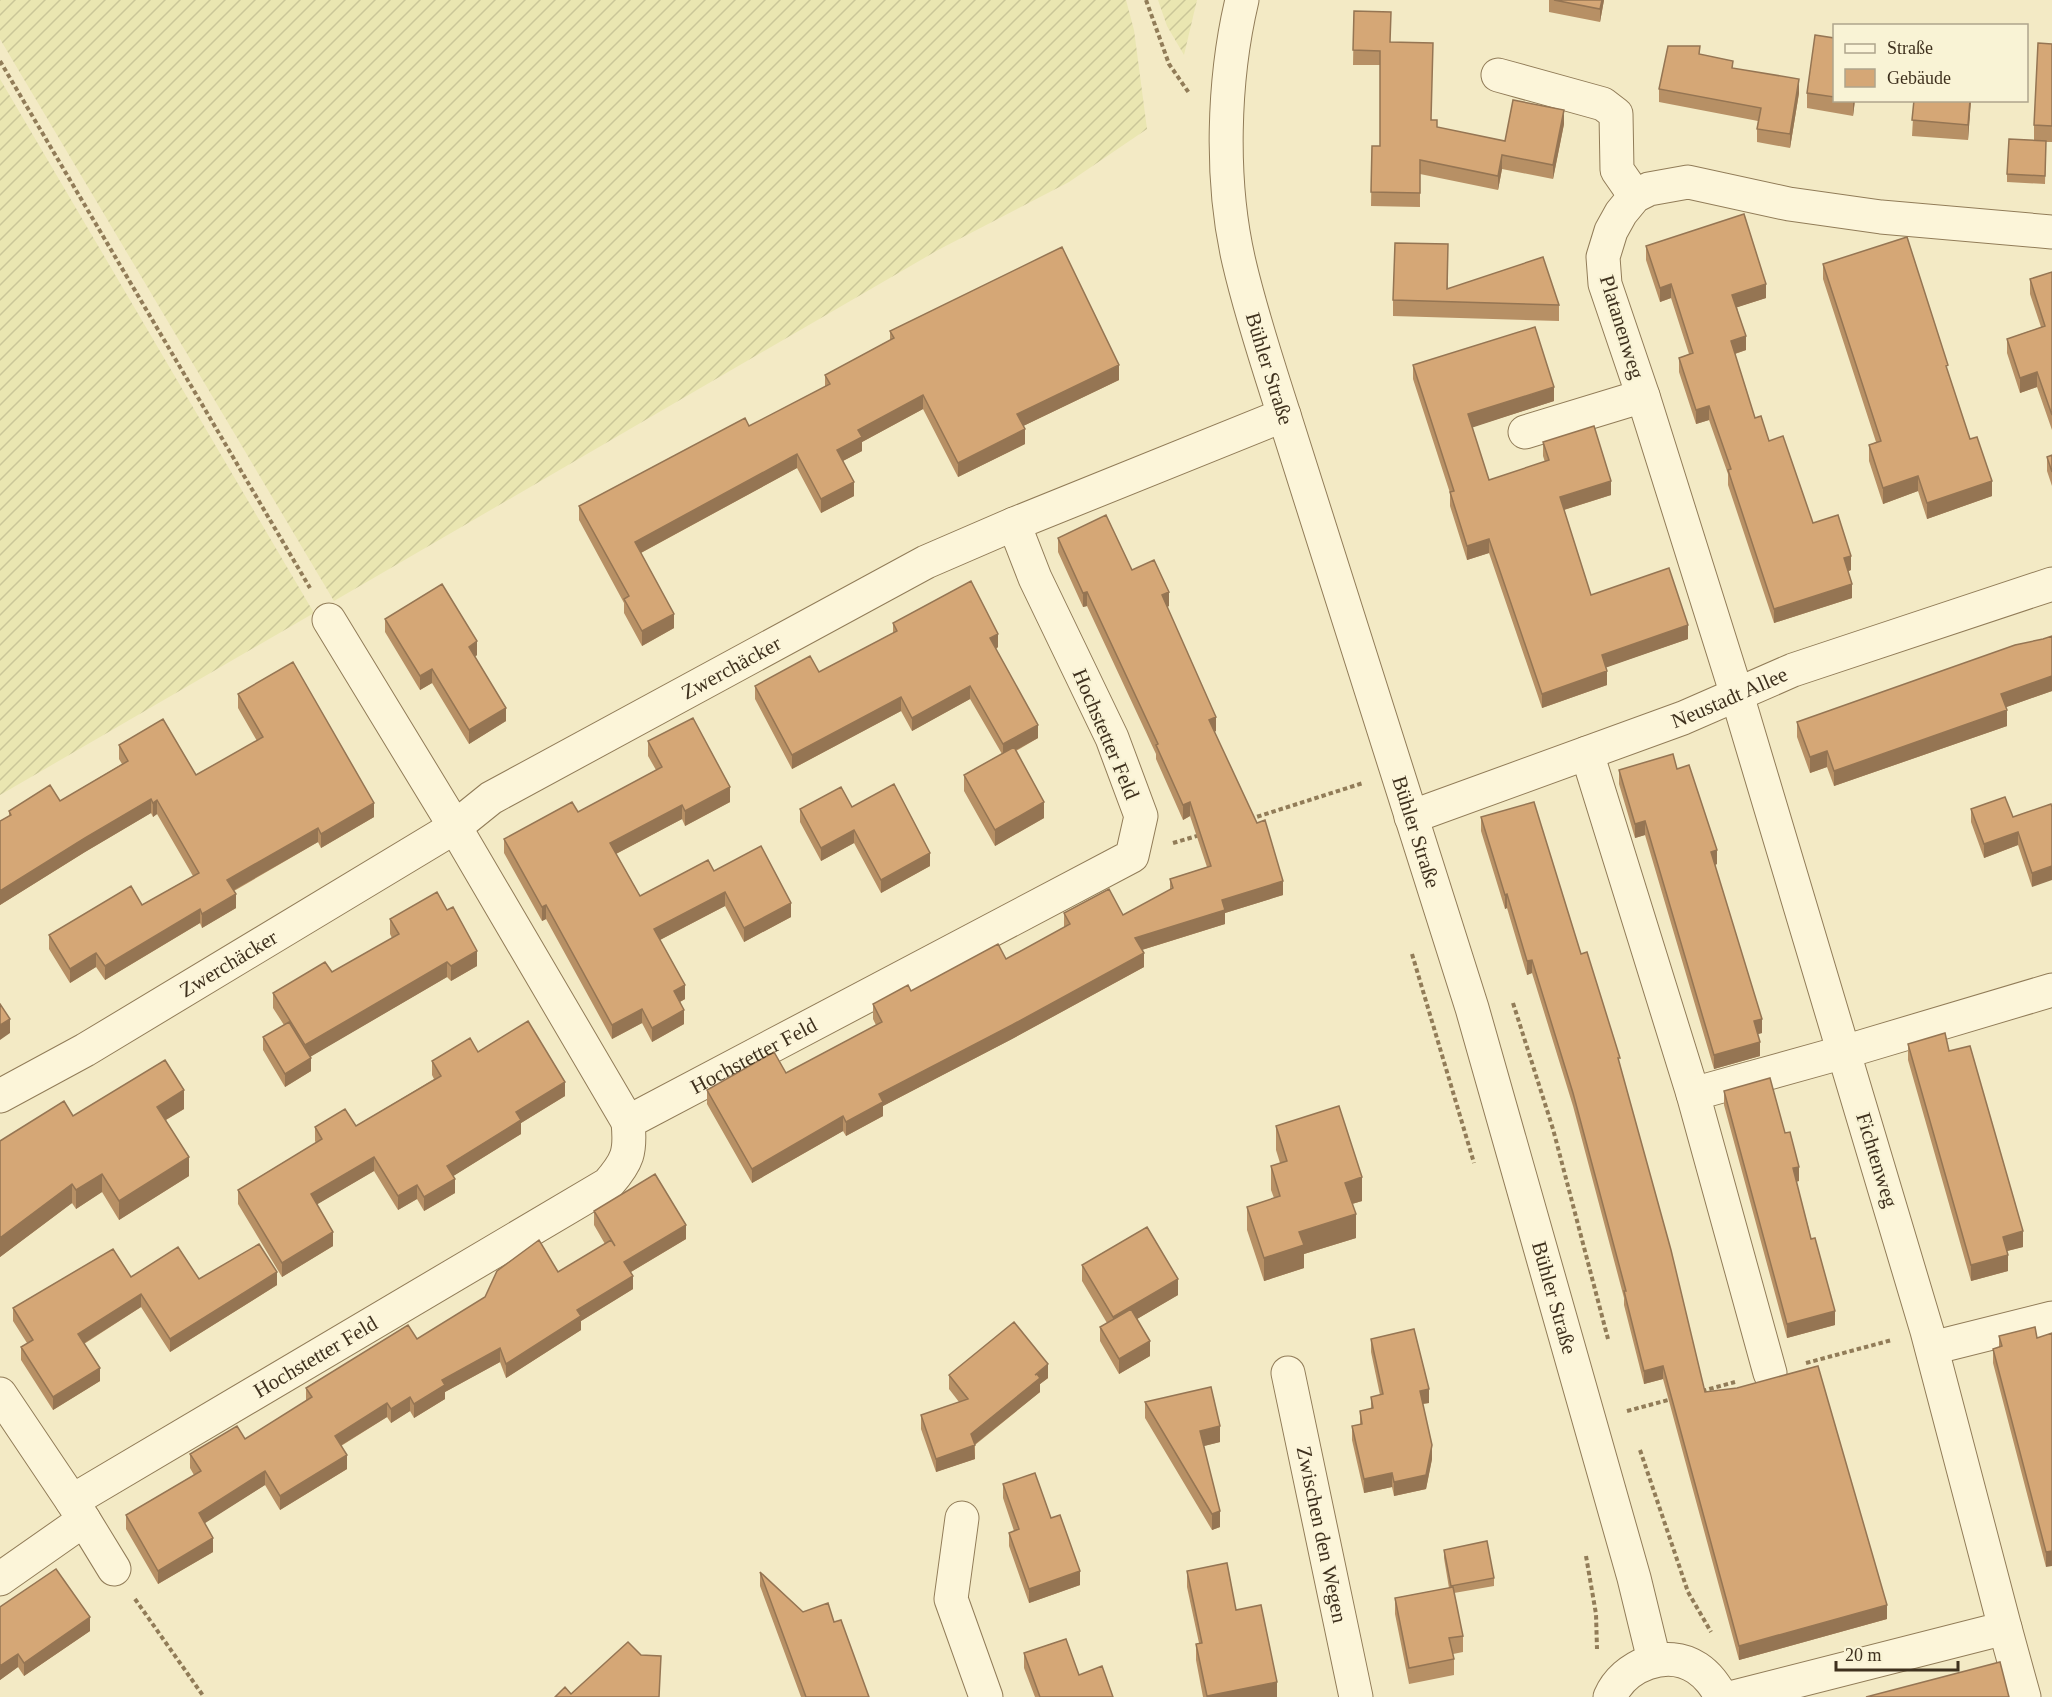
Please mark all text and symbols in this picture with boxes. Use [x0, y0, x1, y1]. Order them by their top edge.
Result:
legend [1833, 24, 2028, 102]
text: Straße [1887, 38, 1933, 58]
text: Gebäude [1887, 68, 1951, 88]
street label: Platanenweg [1595, 272, 1649, 382]
street label: Bühler Straße [1241, 310, 1298, 428]
street label: Zwerchäcker [677, 631, 785, 704]
street label: Neustadt Allee [1668, 662, 1791, 733]
street label: Hochstetter Feld [1068, 665, 1144, 803]
street label: Bühler Straße [1387, 773, 1445, 891]
street label: Zwerchäcker [175, 925, 281, 1002]
street label: Hochstetter Feld [686, 1012, 821, 1099]
street label: Fichtenweg [1851, 1110, 1903, 1211]
street label: Bühler Straße [1527, 1239, 1582, 1357]
street label: Hochstetter Feld [249, 1311, 382, 1403]
street label: Zwischen den Wegen [1292, 1444, 1352, 1625]
scale bar [1836, 1634, 1958, 1672]
text: 20 m [1845, 1645, 1882, 1665]

